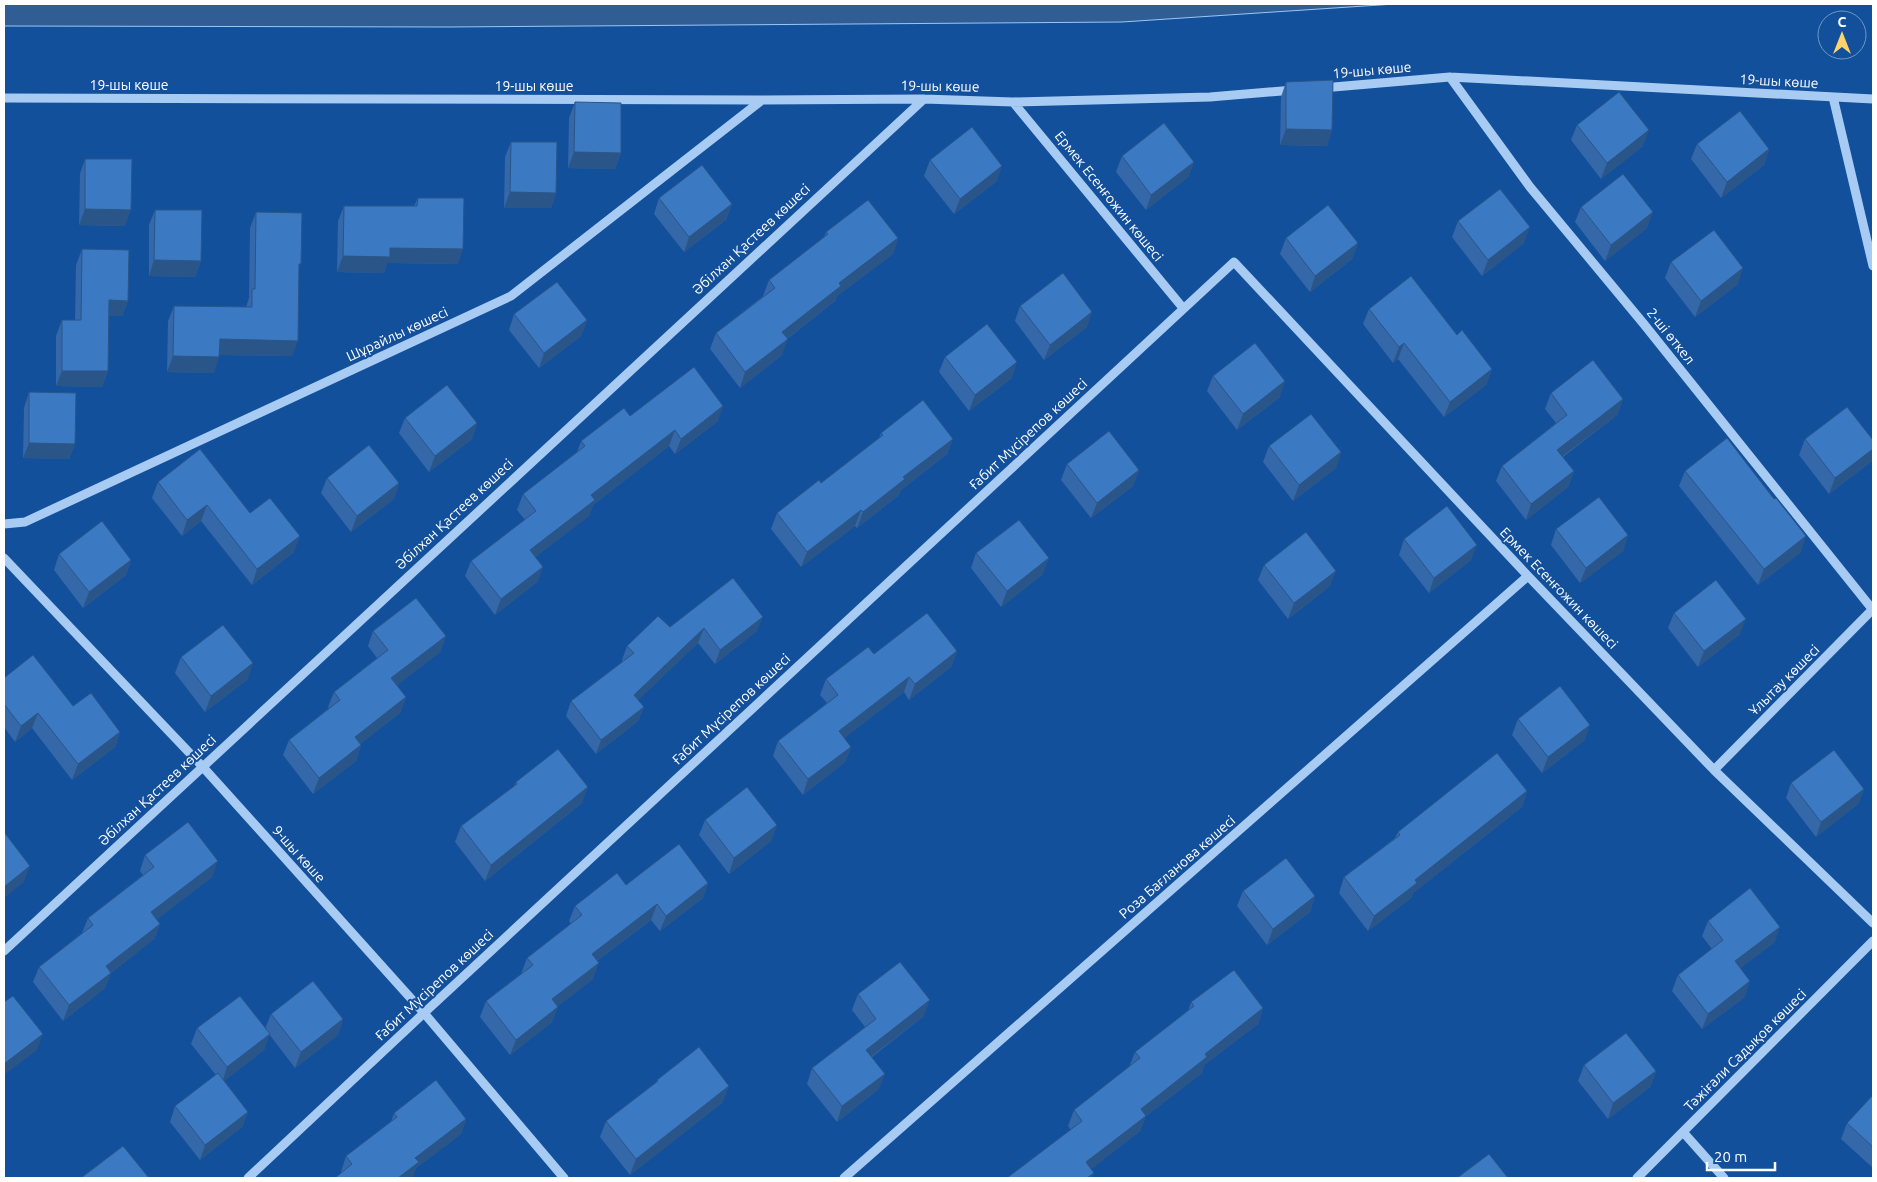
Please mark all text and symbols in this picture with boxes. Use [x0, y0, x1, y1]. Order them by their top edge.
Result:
north arrow [1817, 10, 1867, 60]
text: С [1838, 14, 1847, 30]
street label: 19-шы көше [1332, 59, 1412, 81]
street label: 19-шы көше [1739, 71, 1819, 91]
street label: 19-шы көше [89, 77, 169, 93]
street label: 19-шы көше [900, 77, 980, 95]
street label: 19-шы көше [494, 78, 574, 94]
street label: Ермек Есенғожин көшесі [1052, 128, 1166, 264]
street label: Әбілхан Қастеев көшесi [689, 180, 813, 298]
street label: Шұрайлы көшесі [344, 303, 450, 365]
street label: 2-шi өткел [1644, 305, 1698, 367]
street label: Ғабит Мүсірепов көшесi [966, 375, 1090, 493]
street label: Әбілхан Қастеев көшесi [392, 455, 516, 573]
street label: Ермек Есенғожин көшесі [1497, 524, 1621, 652]
street label: Ұлытау көшесi [1745, 641, 1823, 719]
street label: Ғабит Мүсірепов көшесi [669, 650, 793, 768]
street label: Әбілхан Қастеев көшесi [95, 731, 219, 849]
street label: Роза Бағланова көшесi [1116, 812, 1238, 922]
street label: 9-шы көше [269, 822, 329, 886]
street label: Ғабит Мүсірепов көшесi [372, 926, 496, 1044]
street label: Тәжіғали Садықов көшесі [1681, 986, 1809, 1114]
scale bar [1707, 1140, 1774, 1172]
text: 20 m [1714, 1148, 1747, 1165]

